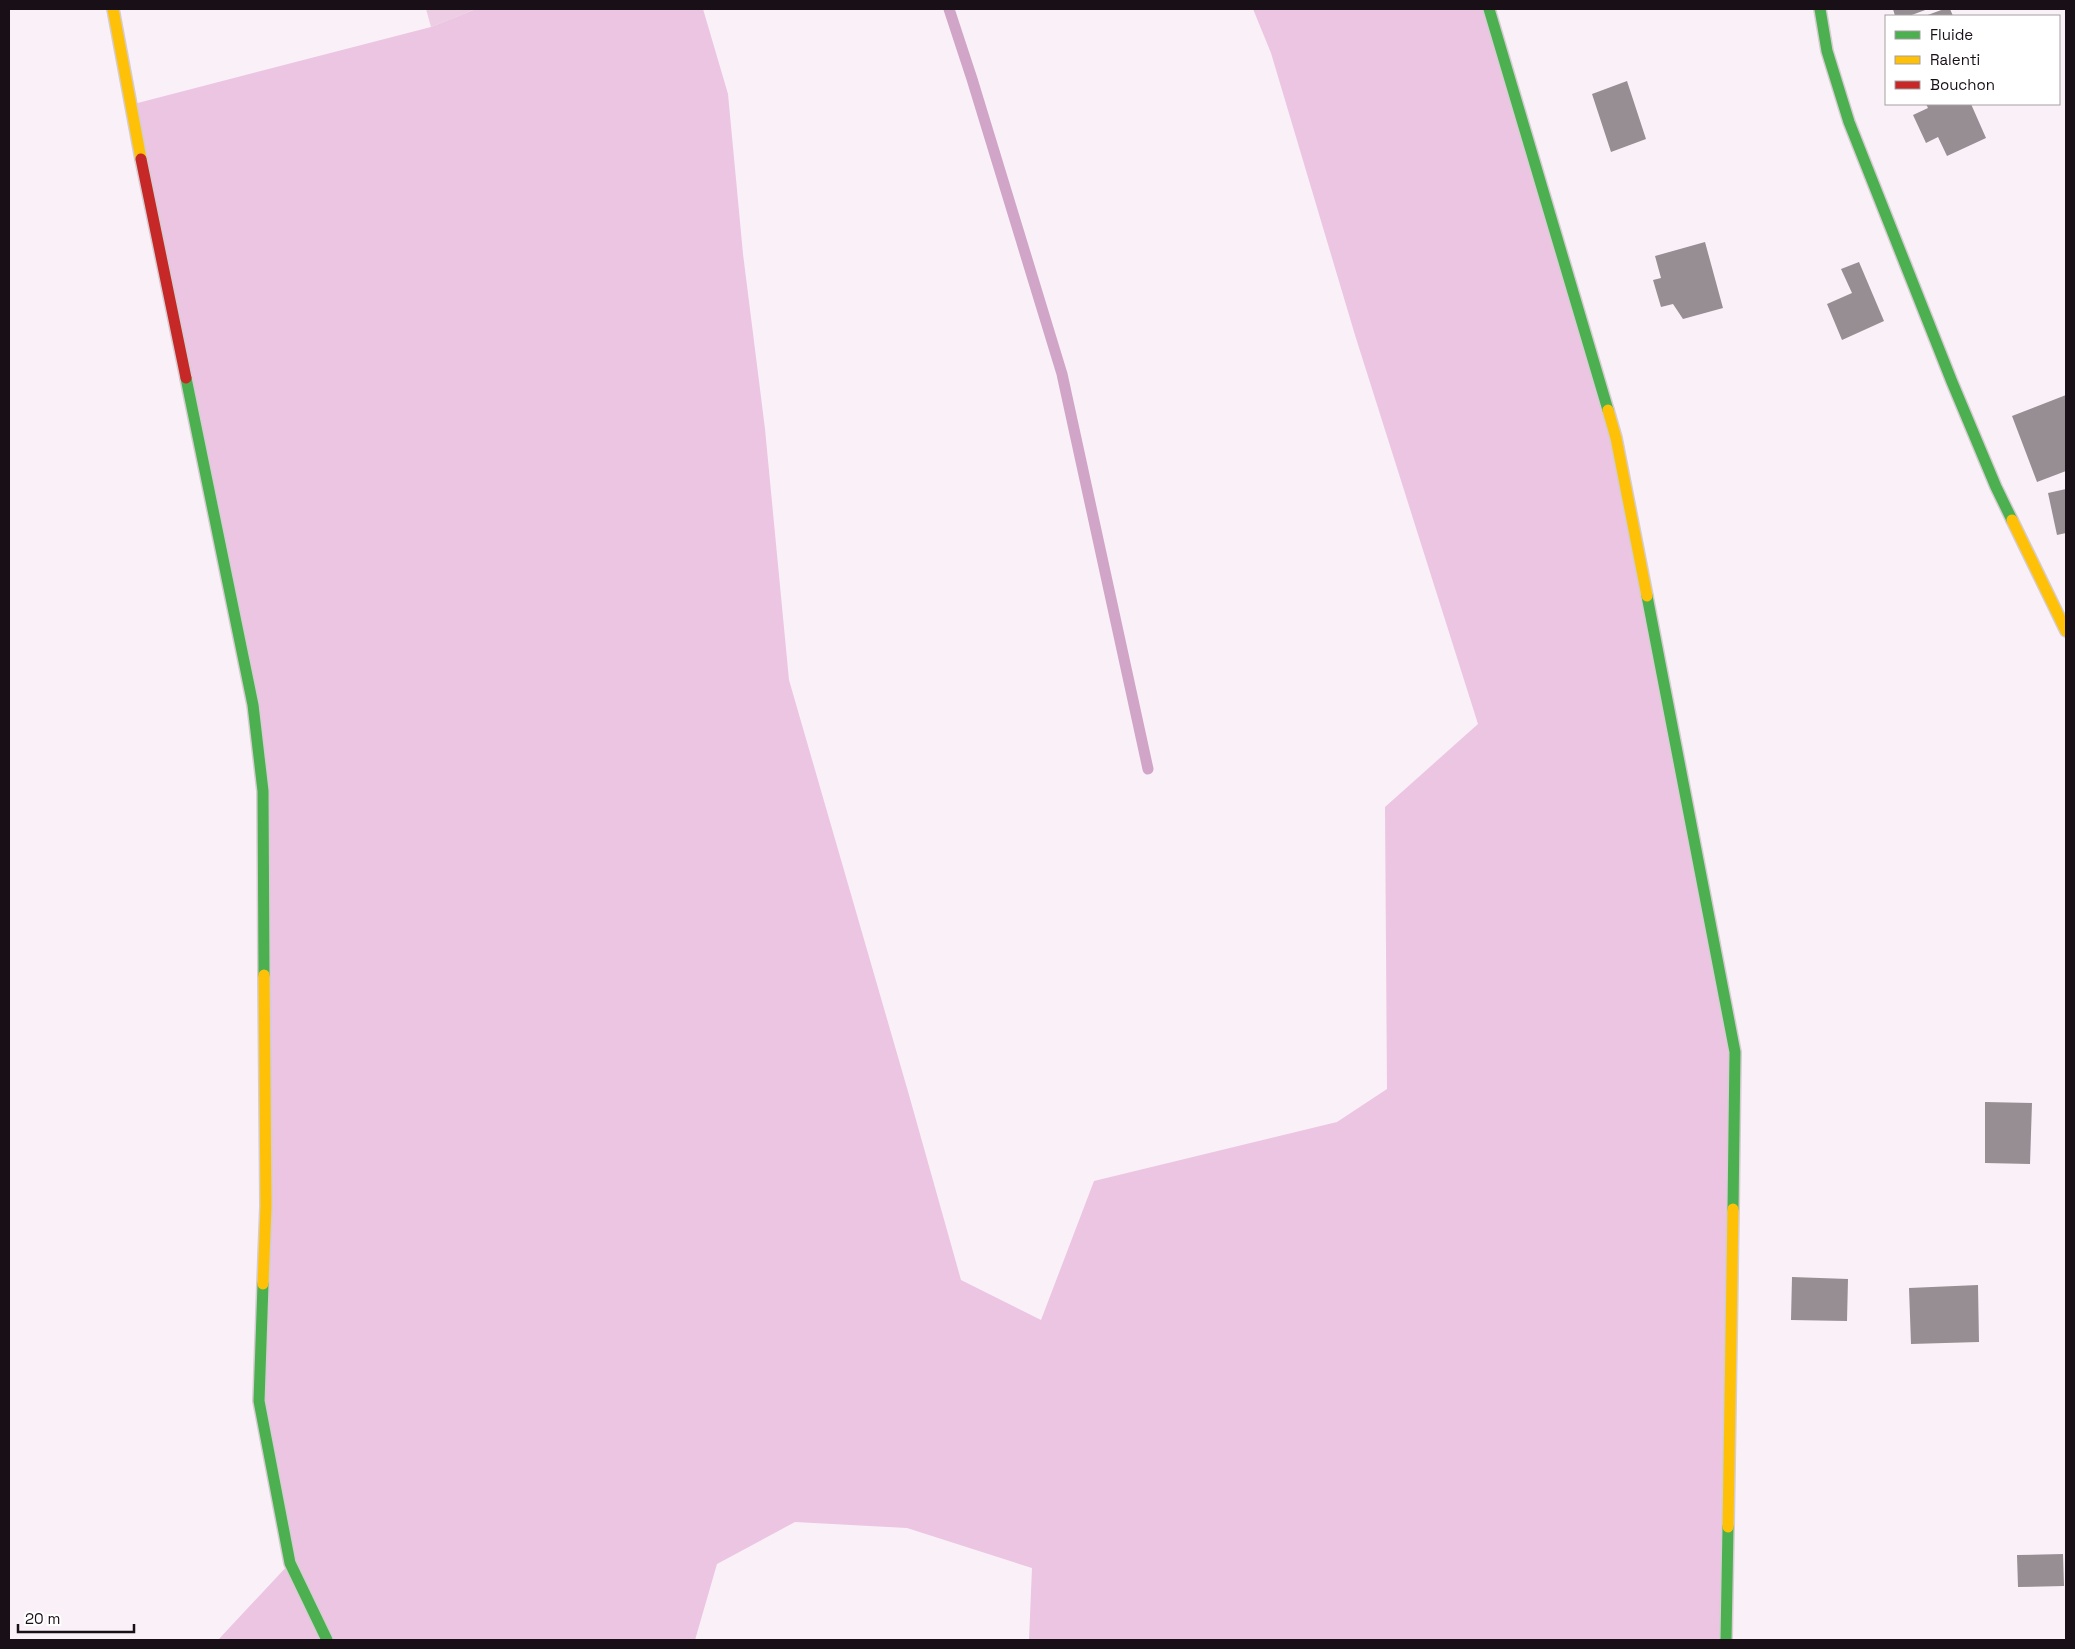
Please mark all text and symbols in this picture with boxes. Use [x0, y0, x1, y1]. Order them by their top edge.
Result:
legend [1885, 15, 2060, 105]
text: Fluide [1930, 25, 1973, 44]
text: Ralenti [1930, 50, 1980, 69]
text: Bouchon [1930, 75, 1995, 94]
scale bar [18, 1602, 134, 1634]
text: 20 m [25, 1609, 60, 1628]

